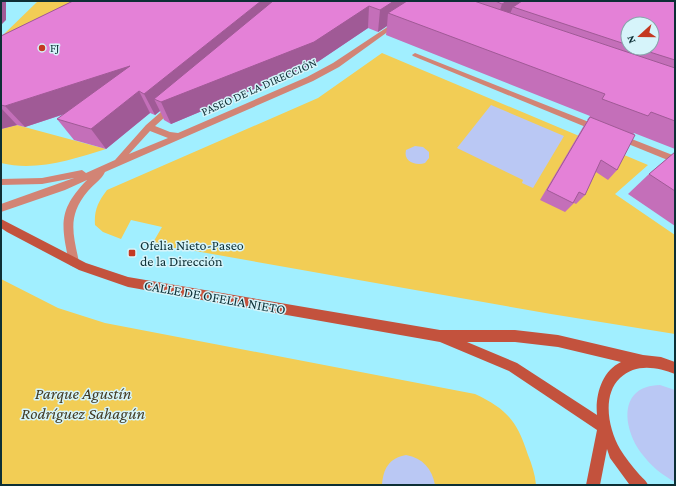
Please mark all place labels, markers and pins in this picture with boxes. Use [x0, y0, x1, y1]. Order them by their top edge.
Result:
place label: FJ [50, 41, 60, 55]
marker: FJ [37, 43, 47, 53]
place label: Ofelia Nieto-Paseo de la Dirección [140, 237, 244, 269]
marker: Ofelia Nieto-Paseo de la Dirección [127, 248, 137, 258]

